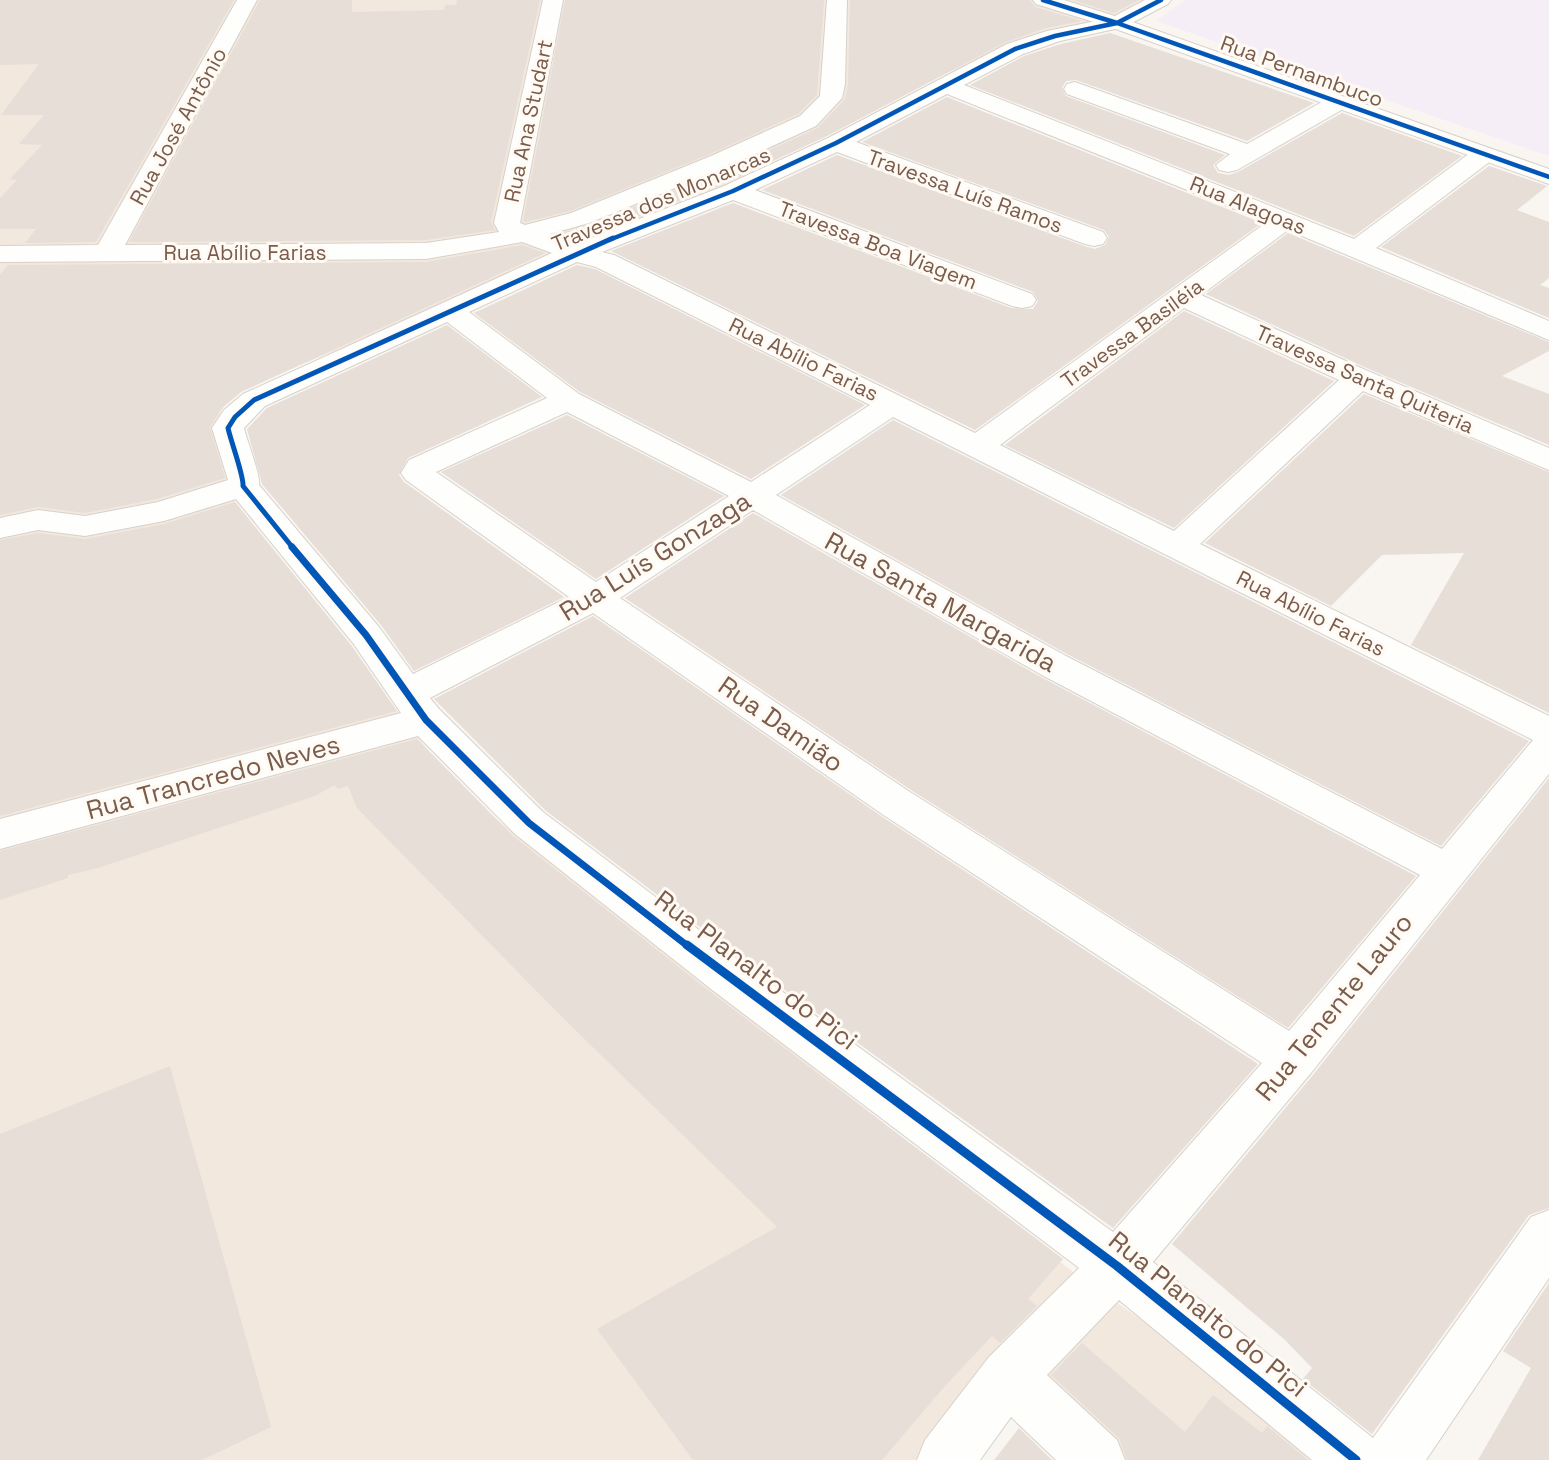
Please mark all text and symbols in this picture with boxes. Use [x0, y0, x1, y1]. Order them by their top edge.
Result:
street label: Rua Pernambuco [1217, 29, 1387, 113]
street label: Rua Ana Studart [498, 37, 558, 205]
street label: Rua José Antônio [123, 42, 233, 210]
street label: Travessa dos Monarcas [548, 141, 774, 257]
street label: Travessa Luís Ramos [864, 143, 1066, 239]
street label: Rua Alagoas [1186, 169, 1310, 241]
street label: Travessa Boa Viagem [775, 195, 981, 295]
street label: Rua Abílio Farias [163, 239, 327, 266]
street label: Travessa Basiléia [1055, 272, 1209, 394]
street label: Rua Abílio Farias [725, 311, 883, 407]
street label: Travessa Santa Quiteria [1252, 319, 1478, 439]
street label: Rua Luís Gonzaga [553, 483, 757, 629]
street label: Rua Santa Margarida [819, 524, 1063, 680]
street label: Rua Abílio Farias [1232, 564, 1390, 662]
street label: Rua Damião [712, 668, 850, 780]
street label: Rua Trancredo Neves [82, 727, 344, 827]
street label: Rua Planalto do Pici [648, 882, 864, 1058]
street label: Rua Tenente Lauro [1248, 906, 1420, 1108]
street label: Rua Planalto do Pici [1102, 1223, 1314, 1405]

